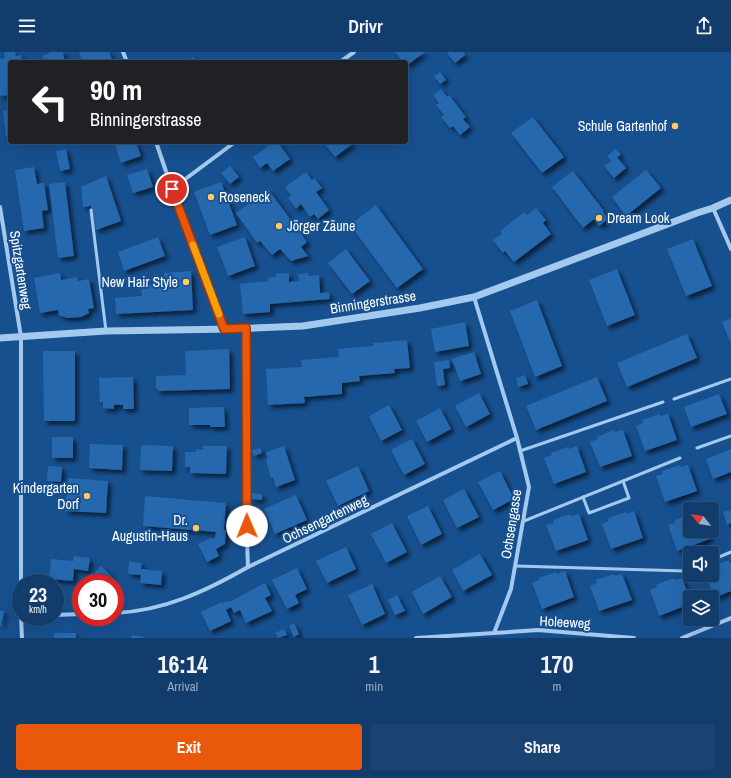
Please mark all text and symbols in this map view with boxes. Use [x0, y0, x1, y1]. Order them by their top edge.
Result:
text: Drivr [348, 14, 383, 39]
icon: menu [16, 15, 38, 37]
icon: share [693, 15, 715, 37]
text: 90 m [90, 71, 142, 109]
icon: left [24, 76, 76, 128]
text: Binningerstrasse [90, 107, 202, 132]
place label: Schule Gartenhof [578, 117, 668, 135]
marker: Schule Gartenhof [670, 121, 680, 131]
pin [155, 172, 189, 206]
icon: arrive [161, 178, 183, 200]
place label: Roseneck [219, 188, 270, 206]
marker: Roseneck [206, 192, 216, 202]
place label: Dream Look [607, 209, 670, 227]
marker: Dream Look [594, 213, 604, 223]
place label: Jörger Zäune [287, 217, 355, 235]
marker: Jörger Zäune [274, 221, 284, 231]
street label: Spitzgartenweg [6, 229, 36, 311]
place label: New Hair Style [101, 273, 178, 291]
marker: New Hair Style [181, 277, 191, 287]
street label: Binningerstrasse [329, 286, 417, 318]
place label: Kindergarten Dorf [13, 479, 80, 513]
street label: Ochsengasse [497, 488, 525, 560]
street label: Ochsengartenweg [279, 490, 371, 548]
marker: Kindergarten Dorf [82, 491, 92, 501]
north arrow [683, 502, 719, 538]
map controls [683, 502, 719, 626]
position arrow [226, 505, 268, 547]
place label: Dr. Augustin-Haus [111, 511, 188, 545]
marker: Dr. Augustin-Haus [191, 523, 201, 533]
button: sound [683, 546, 719, 582]
speed limit sign: 30 [72, 574, 124, 626]
text: 23 [29, 581, 47, 608]
button: layers [683, 590, 719, 626]
text: km/h [29, 603, 47, 616]
street label: Holeeweg [539, 612, 592, 632]
text: 16:14 [158, 648, 208, 680]
text: 1 [369, 648, 380, 680]
text: 170 [541, 648, 573, 680]
text: Arrival [167, 678, 198, 695]
text: min [365, 678, 383, 695]
text: m [553, 678, 561, 695]
button: Exit [16, 724, 362, 770]
button: Share [370, 724, 715, 770]

